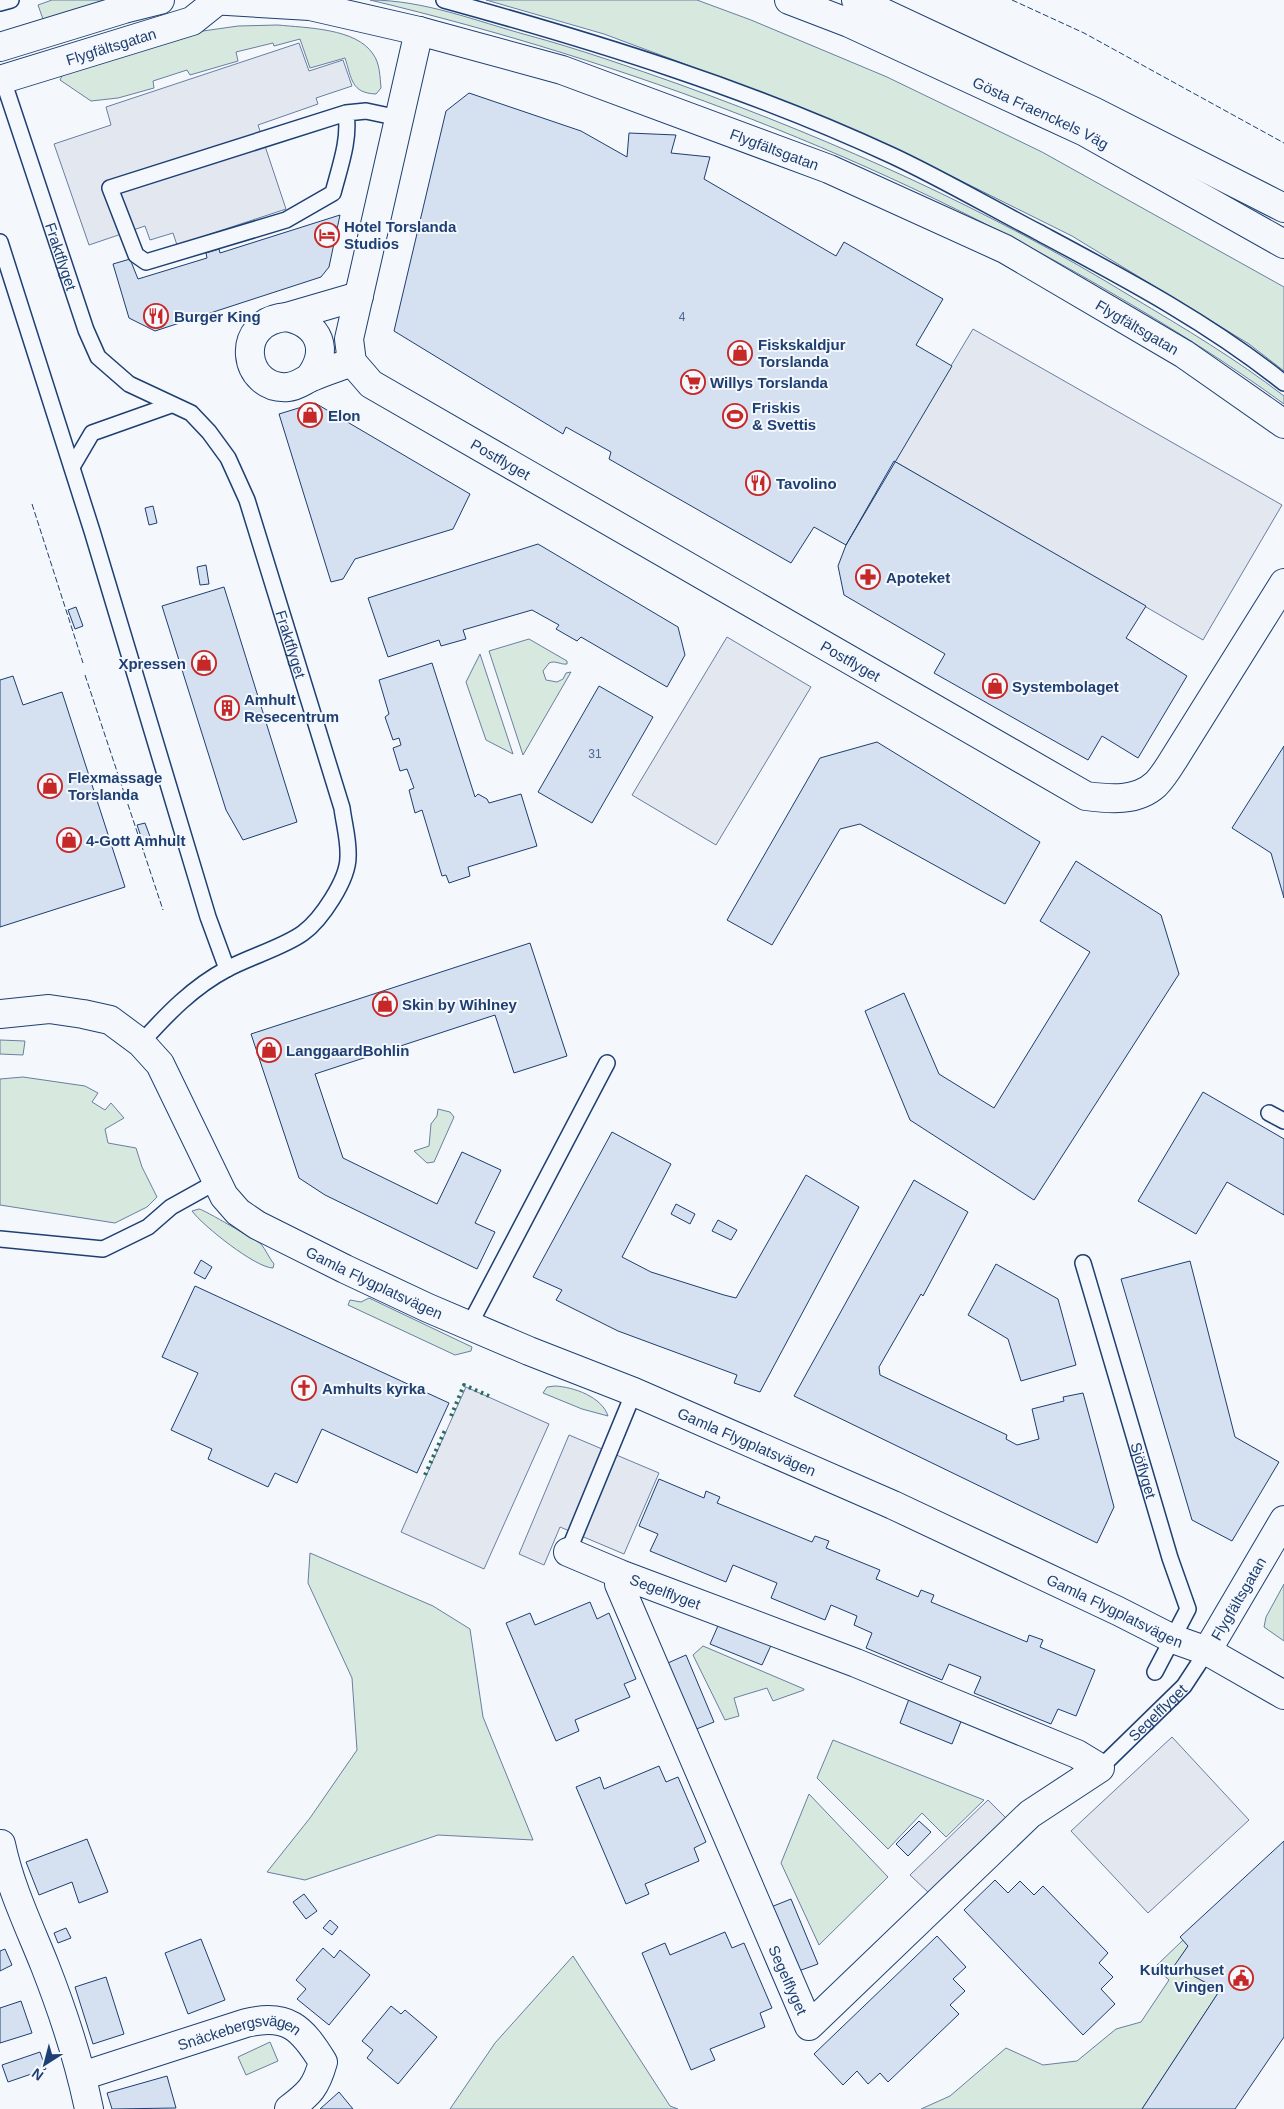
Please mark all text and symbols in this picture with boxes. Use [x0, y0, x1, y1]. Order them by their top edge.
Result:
street label: Flygfältsgatan [64, 24, 158, 68]
street label: Gösta Fraenckels Väg [970, 73, 1112, 152]
street label: Flygfältsgatan [728, 125, 821, 173]
place label: Hotel Torslanda Studios [344, 218, 457, 252]
street label: Fraktflyget [42, 220, 81, 293]
hotel icon: Hotel Torslanda Studios [314, 222, 340, 248]
street label: Flygfältsgatan [1093, 296, 1182, 358]
restaurant icon: Burger King [143, 303, 169, 329]
place label: Burger King [174, 308, 261, 325]
house number: 4 [679, 310, 686, 324]
place label: Fiskskaldjur Torslanda [758, 336, 846, 370]
shop icon: Fiskskaldjur Torslanda [727, 340, 753, 366]
supermarket icon: Willys Torslanda [680, 369, 706, 395]
place label: Willys Torslanda [710, 374, 829, 391]
place label: Friskis & Svettis [752, 399, 816, 433]
shop icon: Elon [297, 402, 323, 428]
sports icon: Friskis & Svettis [722, 403, 748, 429]
place label: Elon [328, 407, 361, 424]
street label: Postflyget [468, 435, 534, 483]
restaurant icon: Tavolino [745, 470, 771, 496]
place label: Tavolino [776, 475, 837, 492]
pharmacy icon: Apoteket [855, 564, 881, 590]
place label: Apoteket [886, 569, 950, 586]
street label: Fraktflyget [273, 608, 310, 681]
street label: Postflyget [818, 637, 884, 685]
shop icon: Xpressen [191, 650, 217, 676]
place label: Xpressen [118, 655, 186, 672]
shop icon: Systembolaget [982, 673, 1008, 699]
place label: Systembolaget [1012, 678, 1119, 695]
place label: Amhult Resecentrum [244, 691, 339, 725]
building icon: Amhult Resecentrum [214, 695, 240, 721]
house number: 31 [588, 747, 602, 761]
place label: Flexmassage Torslanda [68, 769, 162, 803]
shop icon: Flexmassage Torslanda [37, 773, 63, 799]
shop icon: 4-Gott Amhult [56, 827, 82, 853]
place label: 4-Gott Amhult [86, 832, 185, 849]
shop icon: Skin by Wihlney [372, 991, 398, 1017]
place label: Skin by Wihlney [402, 996, 518, 1013]
shop icon: LanggaardBohlin [256, 1037, 282, 1063]
place label: LanggaardBohlin [286, 1042, 409, 1059]
street label: Gamla Flygplatsvägen [303, 1243, 445, 1322]
church icon: Amhults kyrka [291, 1375, 317, 1401]
place label: Amhults kyrka [322, 1380, 426, 1397]
street label: Gamla Flygplatsvägen [675, 1404, 819, 1479]
street label: Sjöflyget [1128, 1440, 1161, 1501]
street label: Flygfältsgatan [1207, 1554, 1269, 1643]
street label: Segelflyget [628, 1570, 704, 1612]
street label: Gamla Flygplatsvägen [1044, 1570, 1185, 1650]
street label: Segelflyget [1125, 1680, 1190, 1744]
street label: Segelflyget [765, 1943, 811, 2018]
place label: Kulturhuset Vingen [1140, 1961, 1224, 1995]
public building icon: Kulturhuset Vingen [1228, 1965, 1254, 1991]
street label: Snäckebergsvägen [175, 2011, 305, 2053]
north arrow [20, 2039, 70, 2089]
text: N [29, 2065, 46, 2084]

